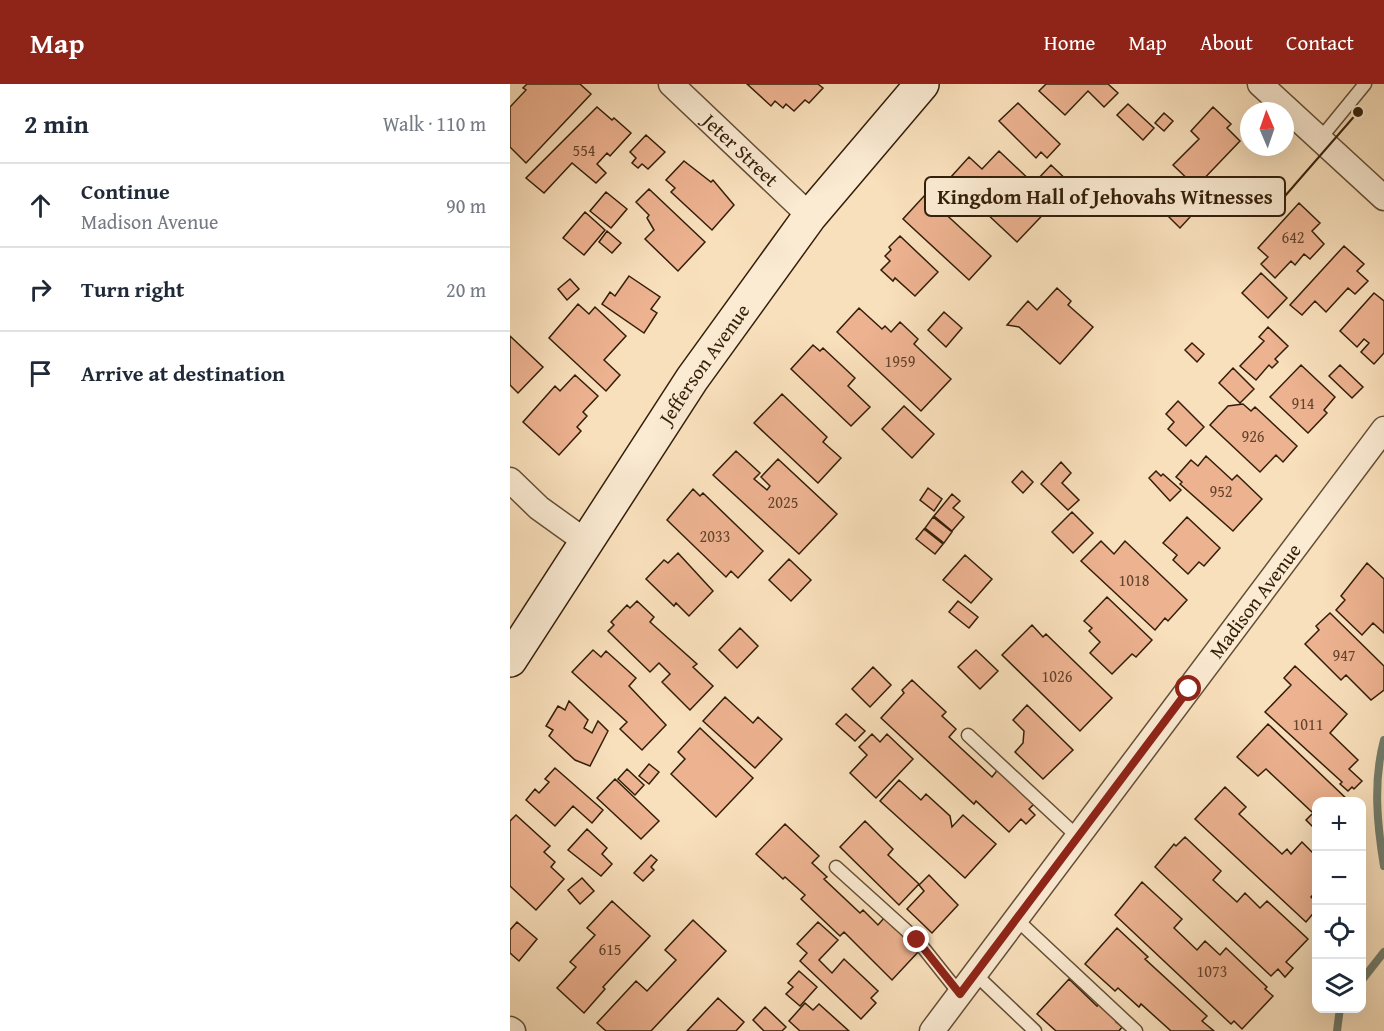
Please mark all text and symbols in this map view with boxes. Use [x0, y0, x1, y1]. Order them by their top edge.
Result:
text: Map [30, 22, 84, 63]
text: Home [1044, 27, 1095, 58]
text: Map [1128, 27, 1167, 58]
text: About [1200, 27, 1253, 58]
text: Contact [1286, 27, 1354, 58]
north arrow [1240, 102, 1294, 156]
text: 2 min [24, 104, 89, 143]
street label: Jeter Street [694, 104, 786, 193]
text: Walk · 110 m [383, 109, 486, 138]
house number: 554 [572, 138, 596, 162]
text: Continue [81, 175, 170, 207]
callout: Kingdom Hall of Jehovahs Witnesses [925, 177, 1285, 216]
text: Kingdom Hall of Jehovahs Witnesses [937, 181, 1273, 212]
icon: ahead [24, 189, 57, 222]
text: 90 m [446, 191, 486, 220]
text: Madison Avenue [81, 207, 218, 236]
house number: 642 [1281, 225, 1305, 249]
icon: right [24, 273, 57, 306]
text: Turn right [81, 273, 184, 305]
text: 20 m [446, 275, 486, 304]
street label: Jefferson Avenue [650, 297, 756, 432]
house number: 1959 [885, 349, 916, 373]
icon: arrive [24, 357, 57, 390]
text: Arrive at destination [81, 357, 285, 389]
house number: 914 [1291, 391, 1315, 415]
house number: 926 [1241, 424, 1265, 448]
house number: 952 [1209, 479, 1233, 503]
house number: 2025 [768, 490, 798, 514]
house number: 2033 [700, 524, 730, 548]
street label: Madison Avenue [1202, 537, 1307, 664]
house number: 1018 [1119, 568, 1150, 592]
house number: 947 [1332, 643, 1356, 667]
house number: 1026 [1042, 664, 1073, 688]
route start [1175, 675, 1201, 701]
house number: 1011 [1293, 712, 1323, 736]
map controls [1312, 797, 1366, 1013]
button: + [1312, 797, 1366, 851]
button: − [1312, 851, 1366, 905]
button: locate [1312, 905, 1366, 959]
route end [903, 926, 929, 952]
house number: 615 [598, 937, 622, 961]
house number: 1073 [1197, 959, 1227, 983]
button: layers [1312, 959, 1366, 1013]

